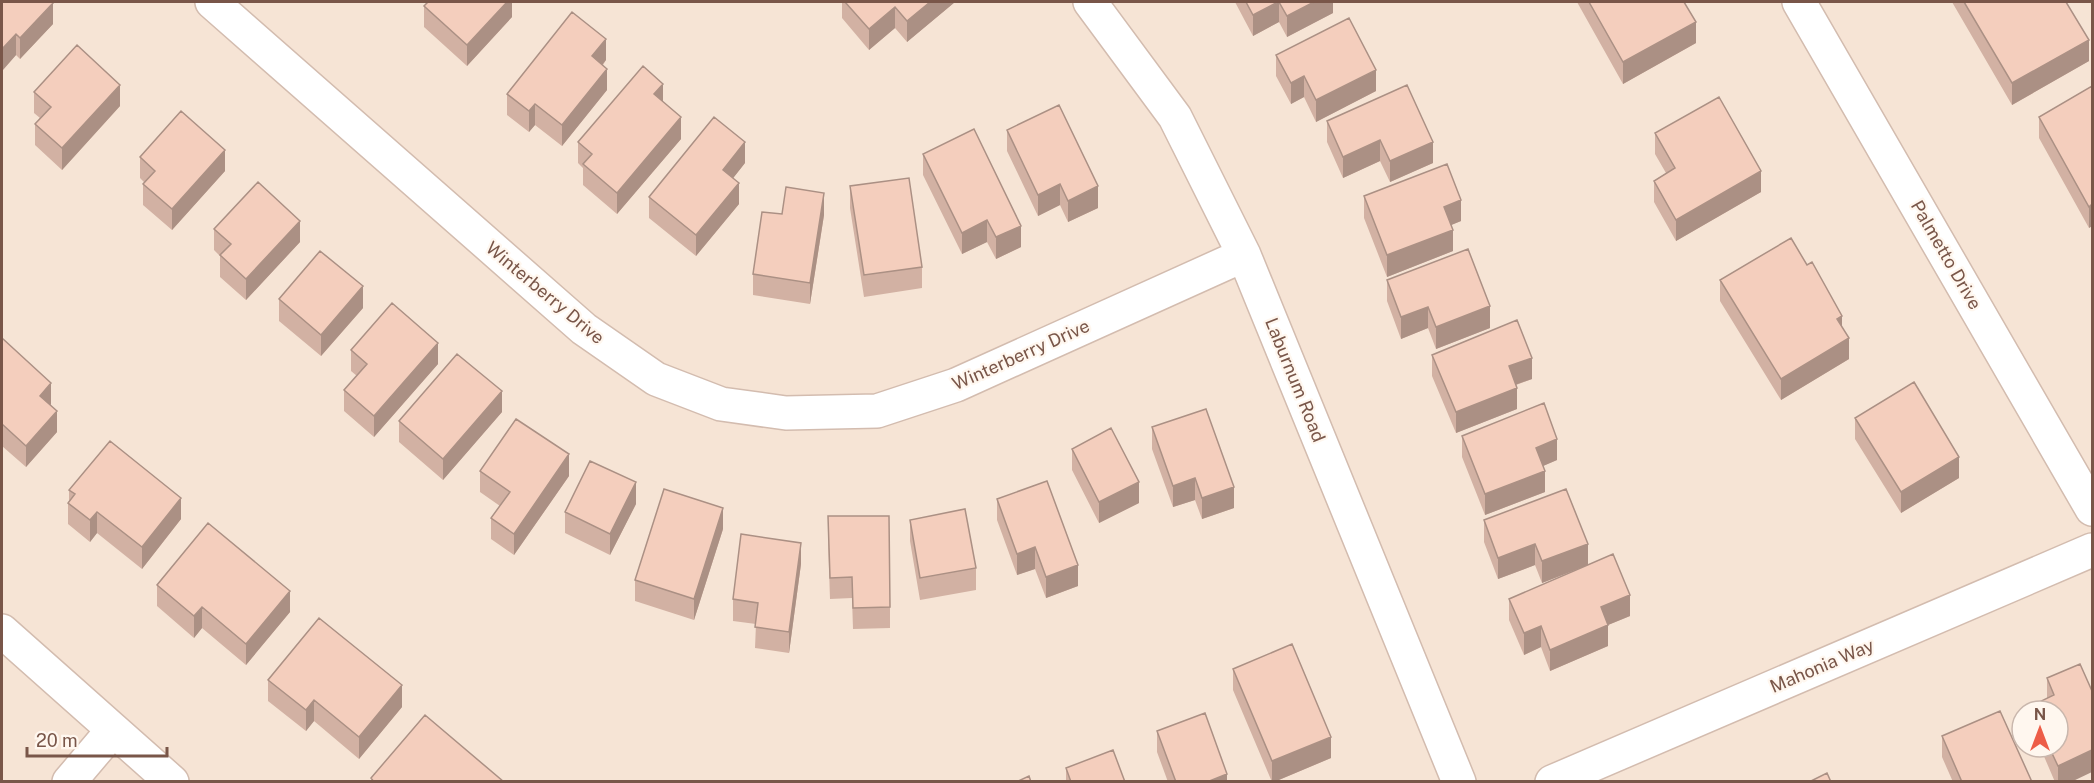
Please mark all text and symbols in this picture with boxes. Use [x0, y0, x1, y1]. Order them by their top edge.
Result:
street label: Palmetto Drive [1907, 197, 1986, 313]
street label: Winterberry Drive [482, 237, 609, 348]
street label: Winterberry Drive [949, 315, 1093, 394]
street label: Laburnum Road [1261, 315, 1330, 445]
street label: Mahonia Way [1767, 634, 1877, 697]
north arrow [2010, 699, 2070, 759]
text: N [2034, 705, 2046, 724]
scale bar [27, 720, 166, 758]
text: 20 m [36, 730, 78, 751]

